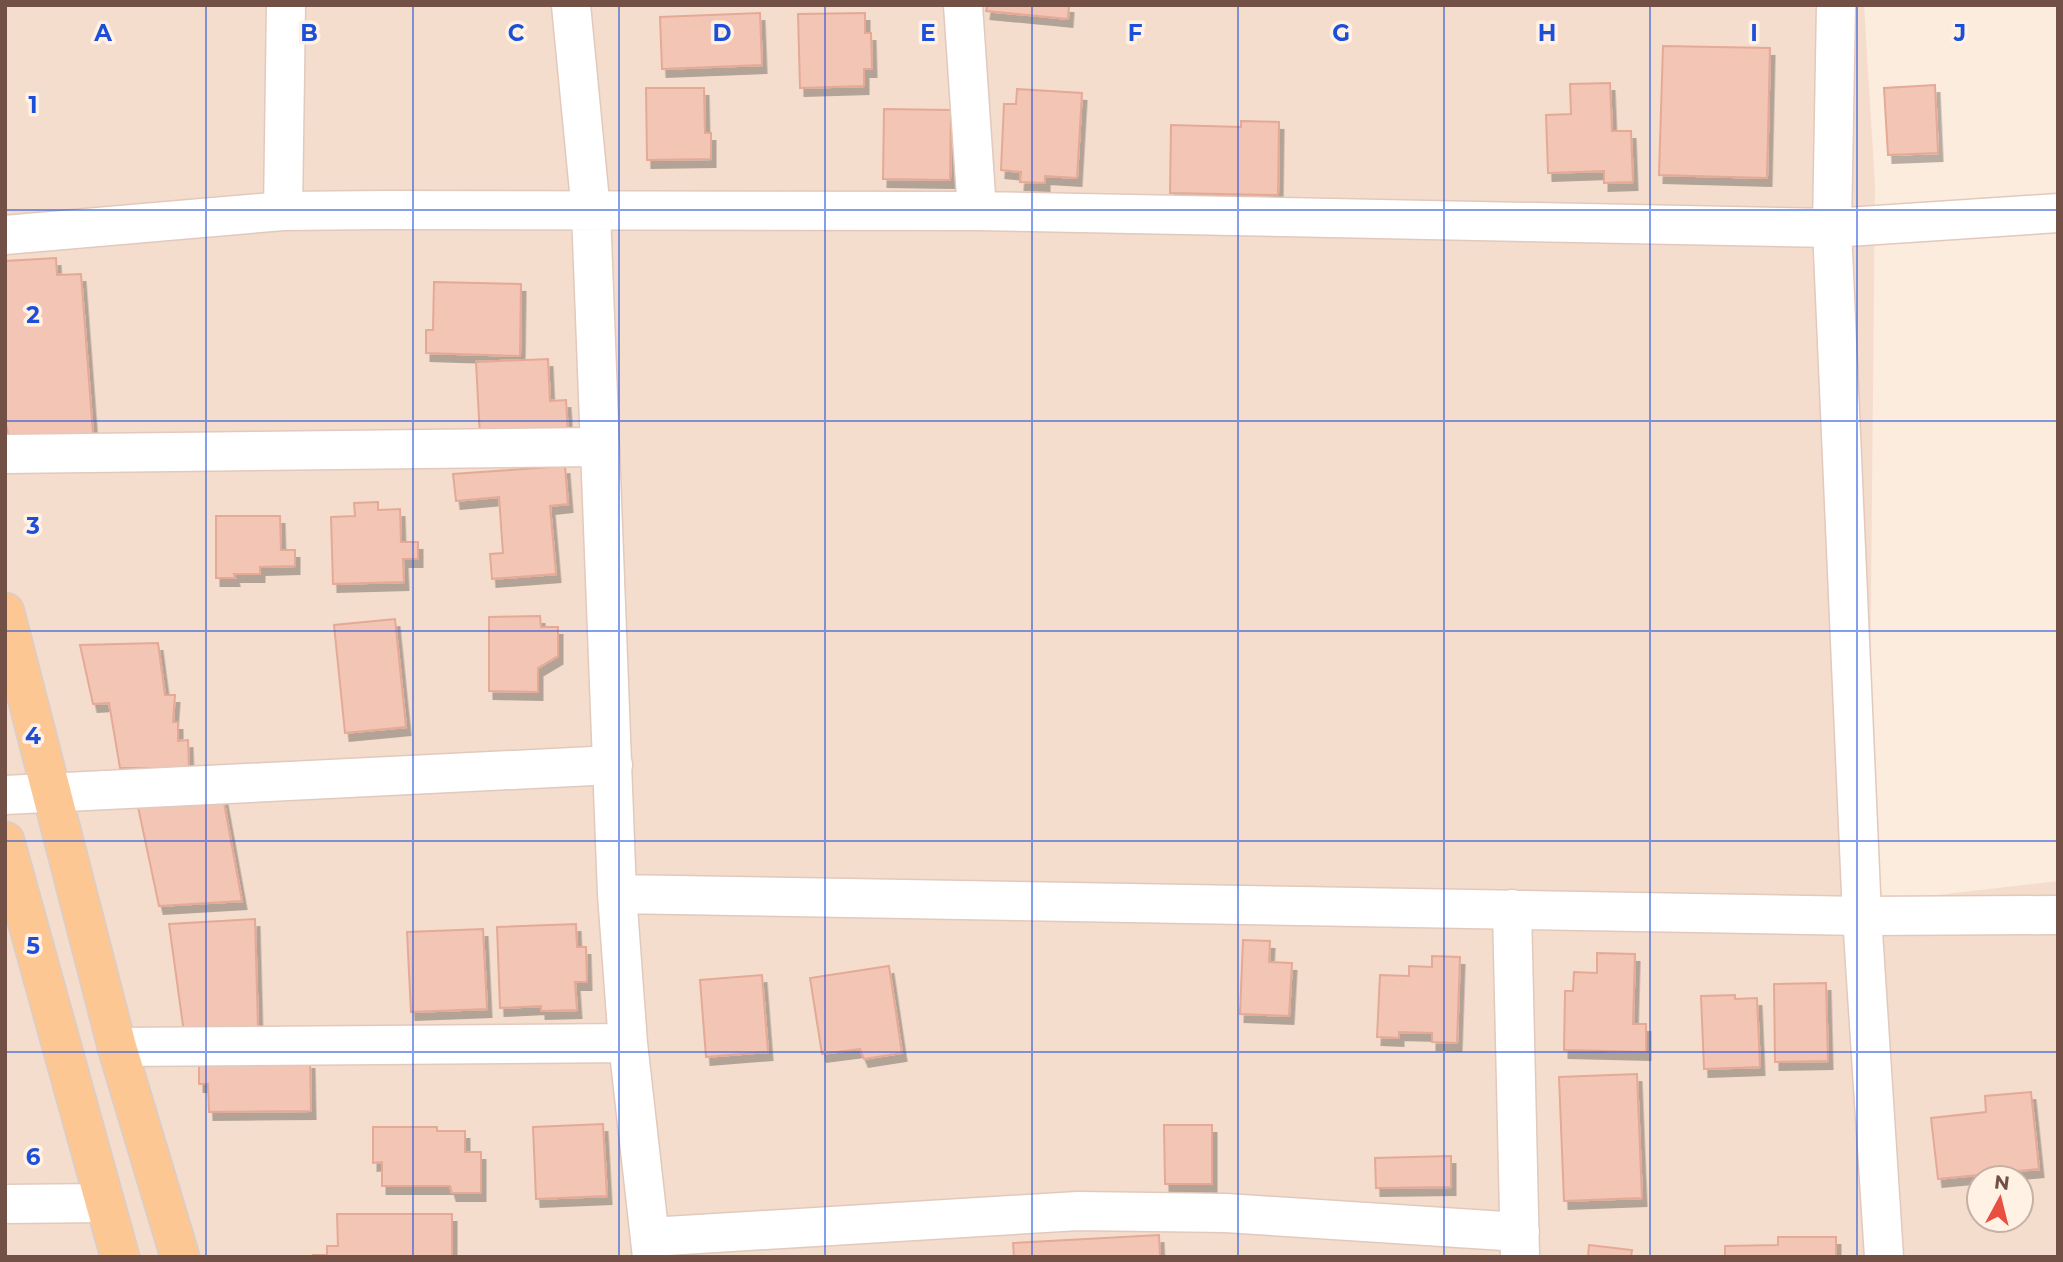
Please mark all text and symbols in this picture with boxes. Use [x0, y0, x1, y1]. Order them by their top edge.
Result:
text: A [93, 19, 112, 47]
text: B [300, 19, 318, 47]
text: C [508, 19, 525, 47]
text: D [713, 19, 732, 47]
text: E [920, 19, 936, 47]
text: F [1128, 19, 1143, 47]
text: G [1332, 19, 1350, 47]
text: H [1538, 19, 1556, 47]
text: I [1750, 19, 1758, 47]
text: J [1953, 19, 1966, 47]
text: 1 [28, 91, 38, 119]
text: 2 [26, 301, 40, 329]
text: 3 [25, 512, 40, 540]
text: 4 [25, 722, 41, 750]
text: 5 [26, 932, 40, 960]
text: 6 [26, 1143, 41, 1171]
north arrow [1965, 1164, 2035, 1234]
text: N [1993, 1170, 2011, 1195]

